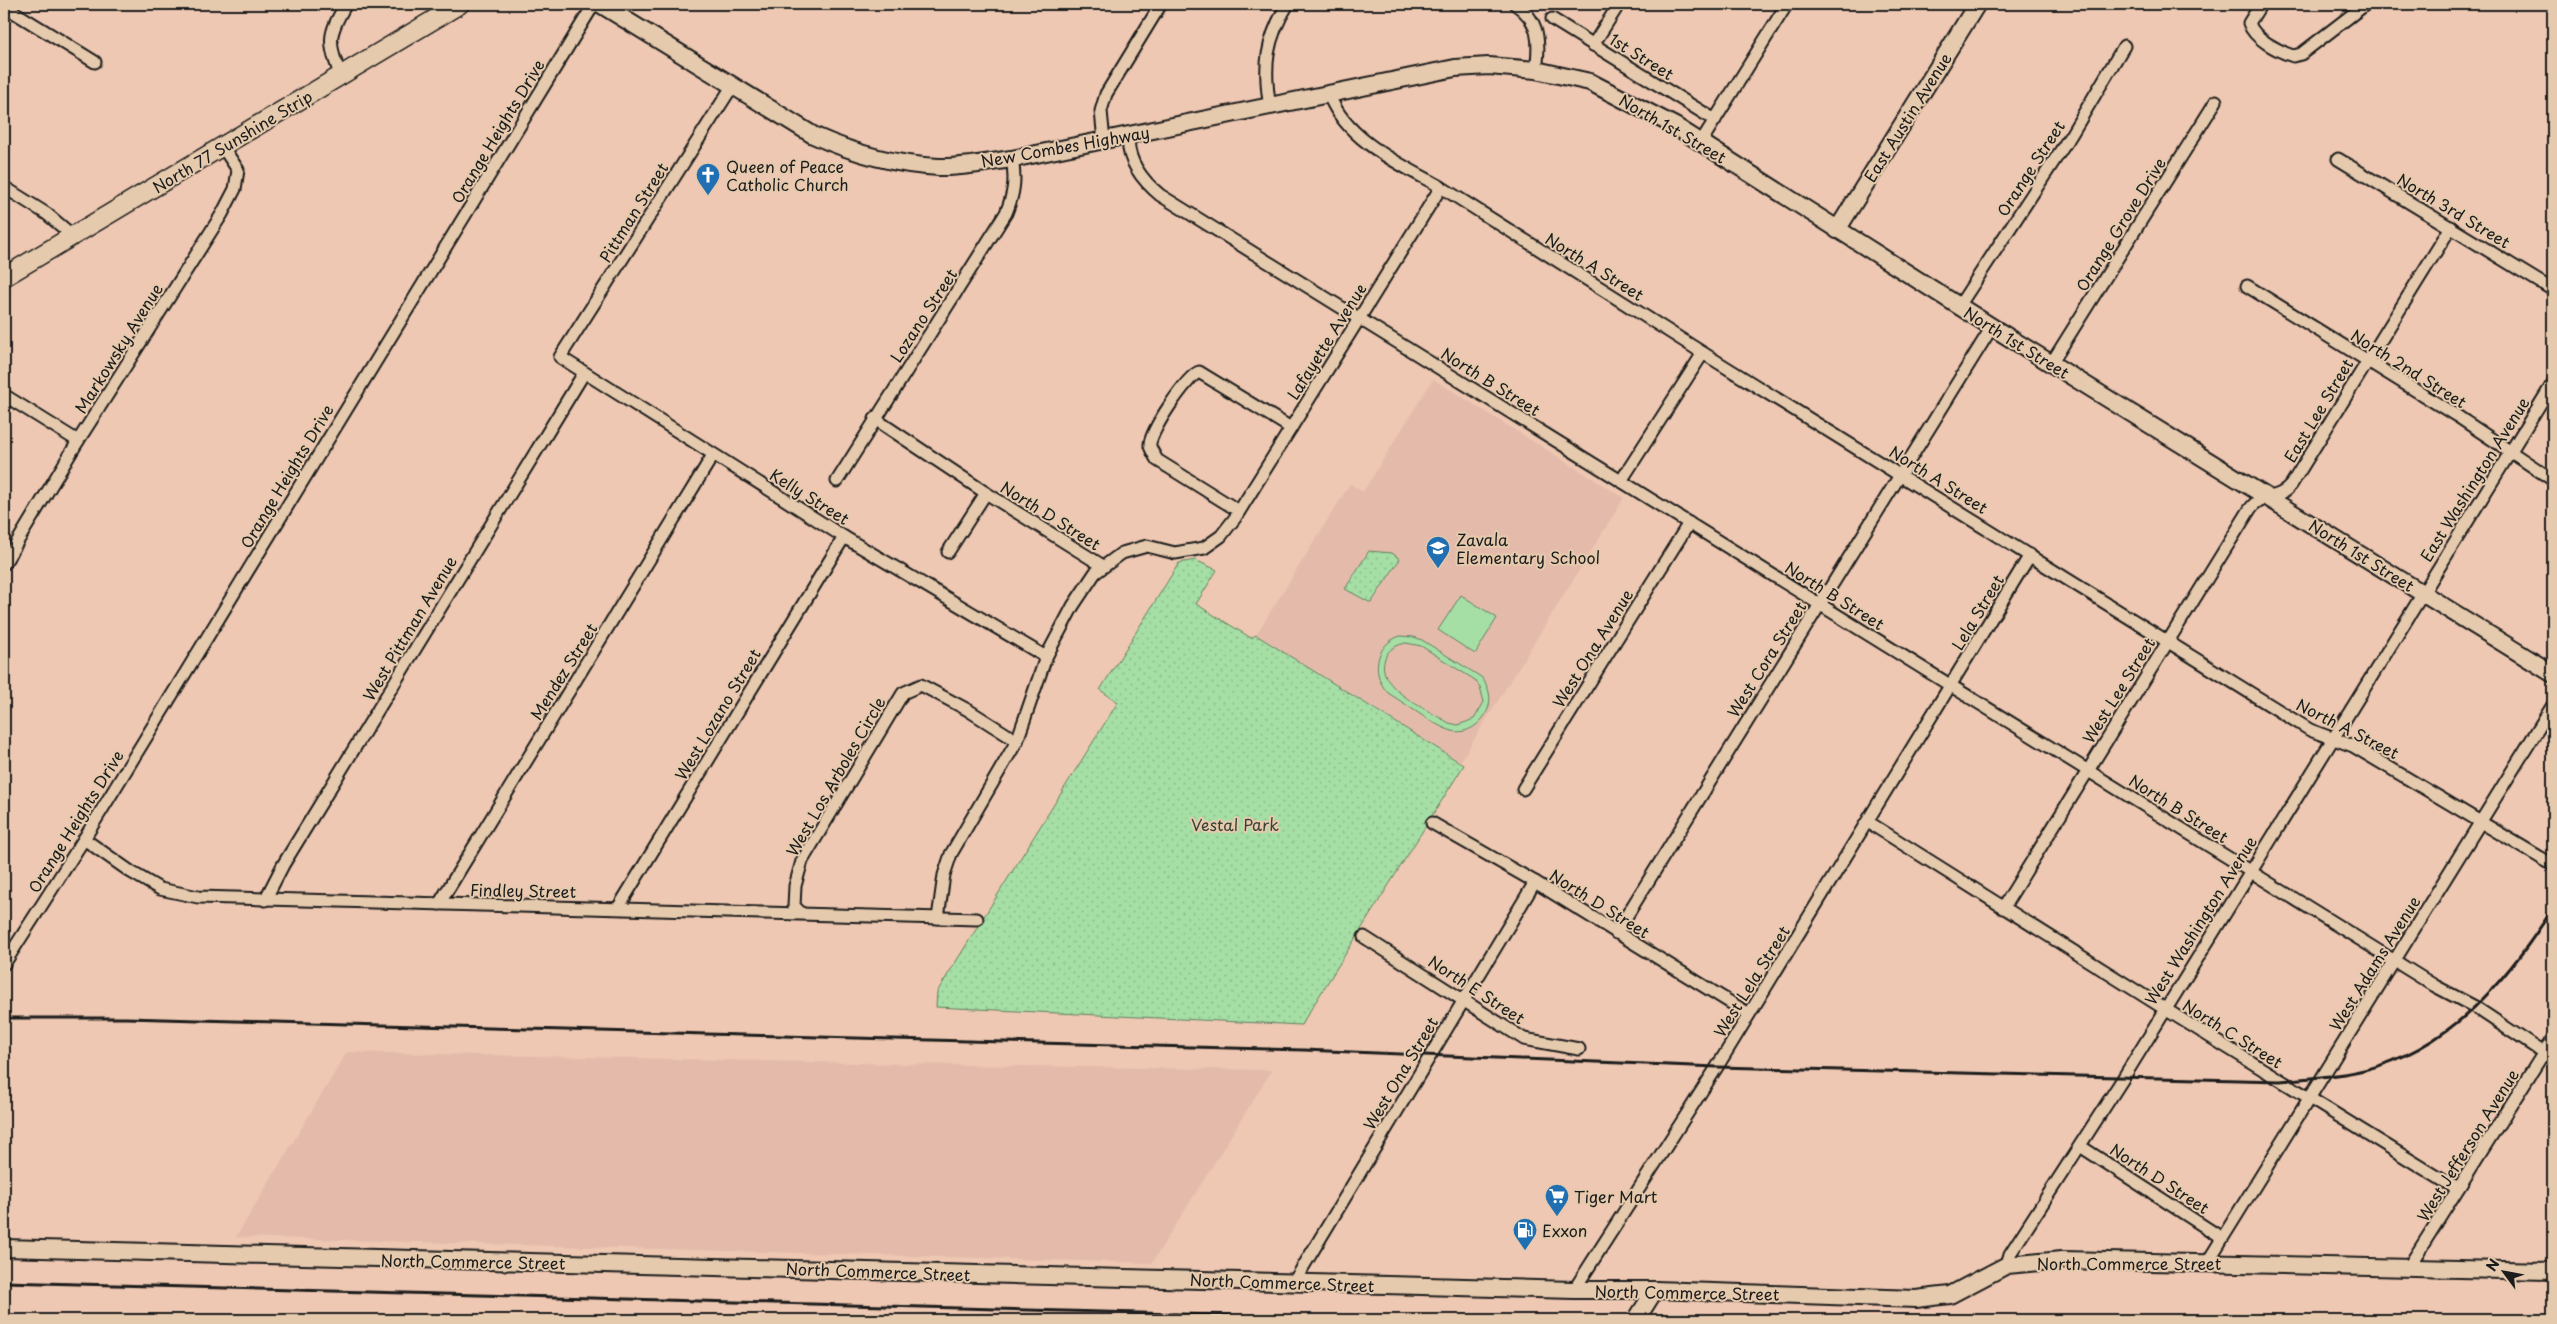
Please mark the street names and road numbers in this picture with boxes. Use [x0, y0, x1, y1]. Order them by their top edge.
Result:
street label: 1st Street [1605, 27, 1679, 85]
street label: East Austin Avenue [1857, 47, 1957, 186]
street label: Orange Heights Drive [444, 54, 550, 208]
street label: North 77 Sunshine Strip [147, 84, 317, 198]
street label: North 1st Street [1615, 88, 1732, 169]
street label: Orange Street [1990, 115, 2070, 221]
street label: New Combes Highway [979, 119, 1151, 173]
street label: Orange Grove Drive [2069, 152, 2171, 296]
street label: Pittman Street [593, 157, 674, 267]
street label: North 3rd Street [2393, 167, 2515, 254]
street label: North A Street [1541, 226, 1649, 306]
street label: Lozano Street [884, 263, 963, 367]
street label: Markowsky Avenue [68, 278, 168, 418]
street label: Lafayette Avenue [1281, 278, 1372, 404]
street label: North 1st Street [1960, 300, 2075, 384]
street label: North 2nd Street [2347, 323, 2472, 413]
street label: North B Street [1437, 341, 1546, 421]
street label: East Lee Street [2277, 353, 2359, 466]
street label: East Washington Avenue [2414, 392, 2535, 566]
street label: Orange Heights Drive [233, 399, 339, 553]
street label: North A Street [1885, 439, 1993, 519]
street label: Kelly Street [766, 462, 855, 530]
street label: North D Street [996, 475, 1106, 556]
street label: North 1st Street [2305, 513, 2420, 597]
street label: West Pittman Avenue [356, 551, 462, 705]
street label: North B Street [1781, 555, 1890, 635]
street label: Lela Street [1945, 569, 2009, 654]
street label: West Ona Avenue [1546, 584, 1638, 712]
street label: West Cora Street [1721, 596, 1812, 722]
street label: Mendez Street [524, 618, 603, 724]
street label: West Lee Street [2076, 632, 2160, 748]
street label: West Lozano Street [668, 643, 766, 784]
street label: West Los Arboles Circle [779, 692, 891, 860]
street label: North A Street [2293, 692, 2404, 764]
street label: Orange Heights Drive [21, 745, 129, 897]
street label: North B Street [2125, 768, 2234, 848]
street label: West Washington Avenue [2138, 831, 2262, 1009]
street label: North D Street [1545, 863, 1655, 944]
street label: Findley Street [470, 877, 577, 903]
street label: West Adams Avenue [2323, 891, 2425, 1035]
street label: West Lela Street [1707, 920, 1795, 1041]
street label: North E Street [1424, 949, 1530, 1029]
street label: North C Street [2178, 993, 2288, 1074]
street label: West Ona Street [1357, 1012, 1444, 1134]
street label: West Jefferson Avenue [2410, 1064, 2524, 1226]
street label: North D Street [2106, 1137, 2215, 1219]
street label: North Commerce Street [380, 1247, 566, 1275]
street label: North Commerce Street [2037, 1251, 2222, 1275]
street label: North Commerce Street [785, 1256, 971, 1286]
street label: North Commerce Street [1189, 1267, 1375, 1297]
street label: North Commerce Street [1594, 1278, 1780, 1306]

